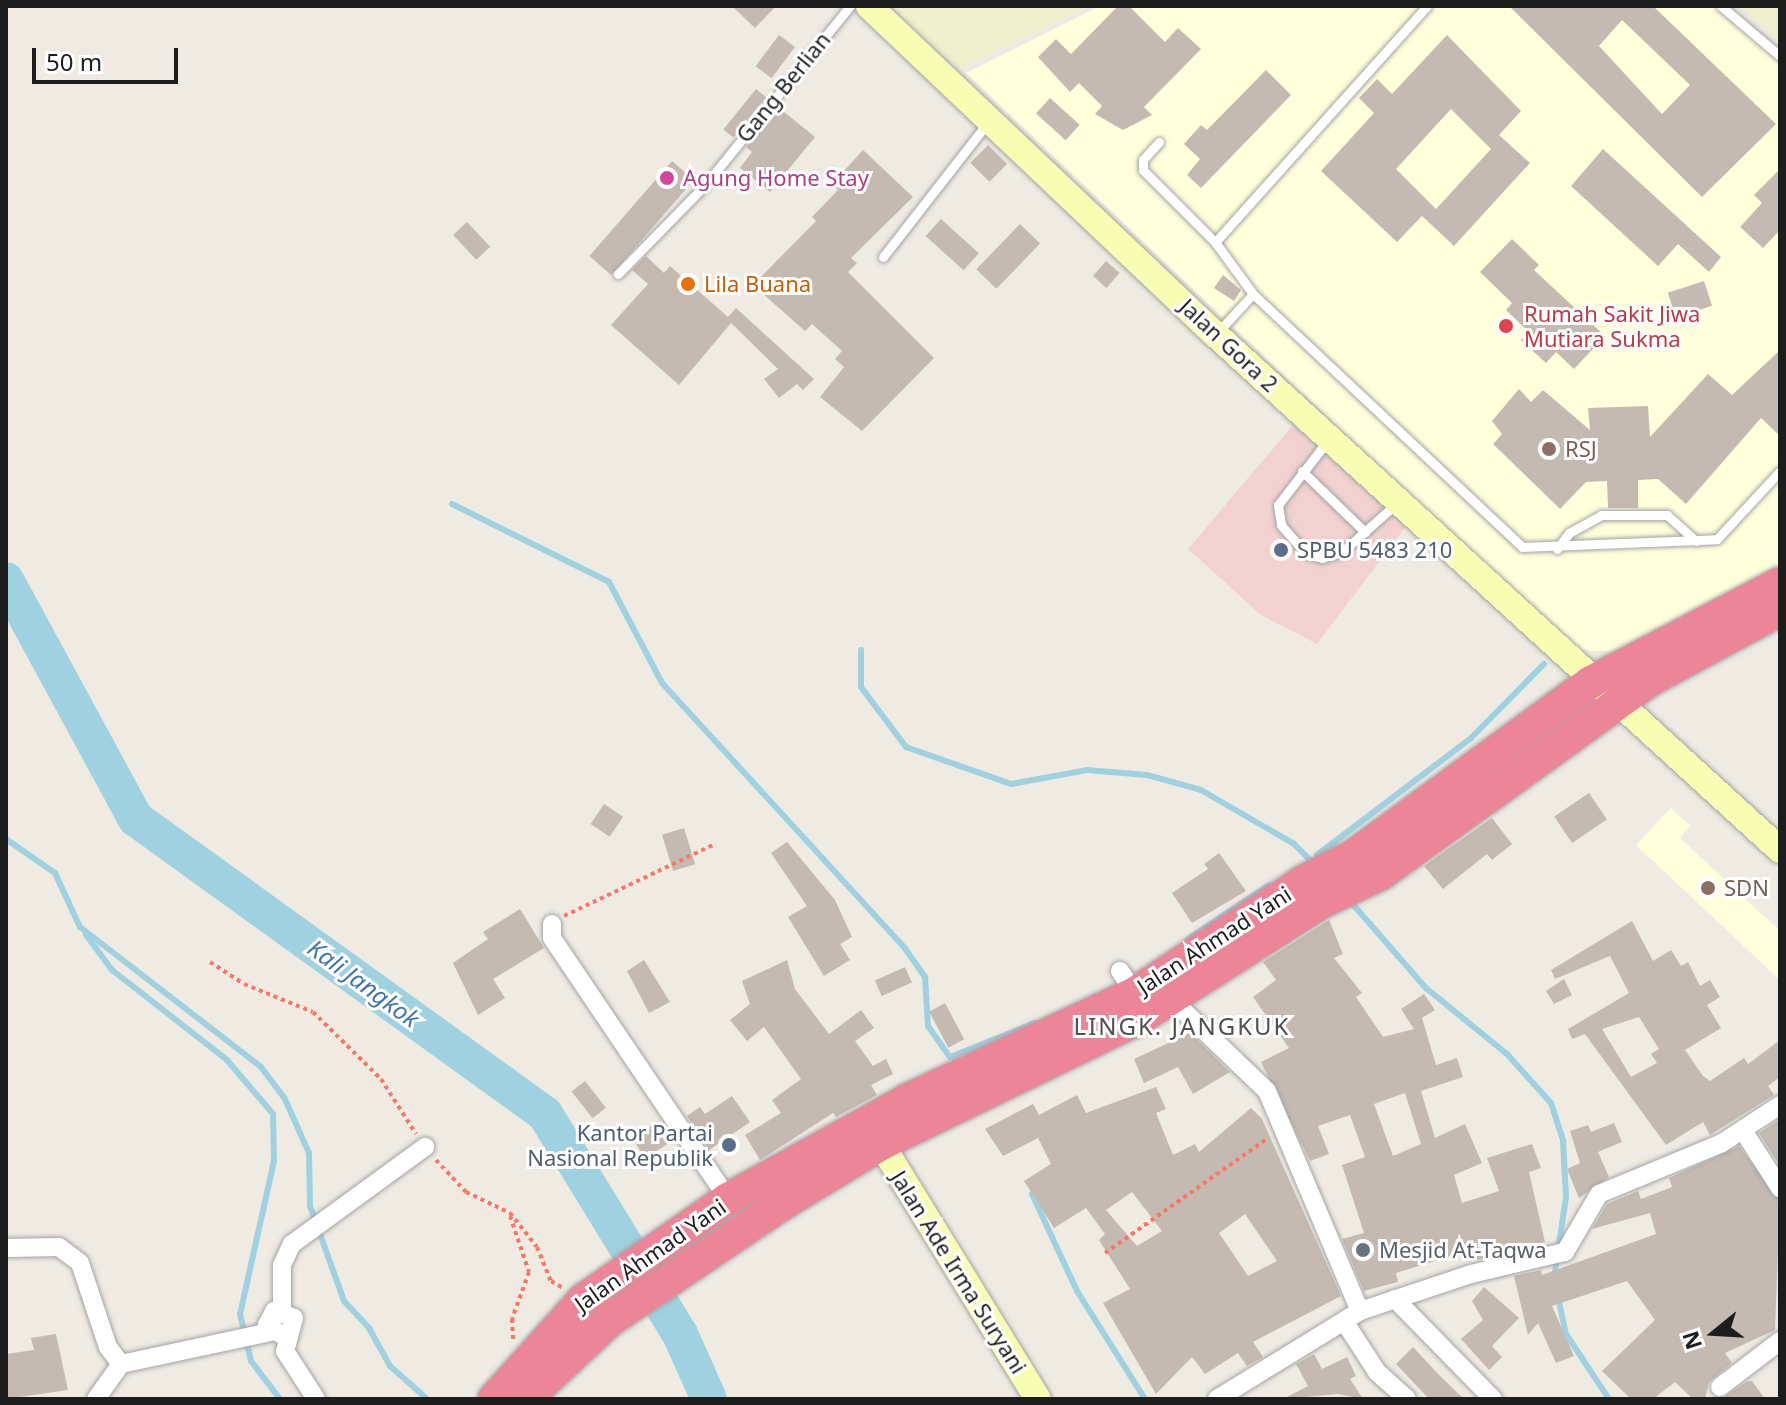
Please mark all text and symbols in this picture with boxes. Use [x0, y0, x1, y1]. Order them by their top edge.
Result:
street label: Gang Berlian [730, 27, 836, 147]
scale bar [36, 32, 182, 82]
text: 50 m [46, 45, 102, 78]
place label: Agung Home Stay [683, 165, 869, 191]
marker: Agung Home Stay [658, 169, 676, 187]
place label: Lila Buana [704, 271, 811, 297]
marker: Lila Buana [679, 275, 697, 293]
street label: Jalan Gora 2 [1175, 293, 1283, 397]
place label: Rumah Sakit Jiwa Mutiara Sukma [1524, 300, 1700, 352]
marker: Rumah Sakit Jiwa Mutiara Sukma [1495, 315, 1517, 337]
place label: RSJ [1565, 436, 1597, 462]
marker: RSJ [1540, 440, 1558, 458]
place label: SPBU 5483 210 [1297, 537, 1452, 563]
marker: SPBU 5483 210 [1272, 541, 1290, 559]
place label: SDN [1724, 875, 1769, 901]
marker: SDN [1699, 879, 1717, 897]
street label: Jalan Ahmad Yani [1132, 880, 1296, 1000]
water label: Kali Jangkok [303, 933, 425, 1033]
district label: LINGK. JANGKUK [1074, 1012, 1290, 1040]
place label: Kantor Partai Nasional Republik [527, 1119, 713, 1170]
marker: Kantor Partai Nasional Republik [720, 1136, 738, 1154]
street label: Jalan Ade Irma Suryani [886, 1166, 1032, 1378]
street label: Jalan Ahmad Yani [569, 1193, 731, 1317]
place label: Mesjid At-Taqwa [1379, 1237, 1547, 1263]
marker: Mesjid At-Taqwa [1354, 1241, 1372, 1259]
north arrow [1674, 1293, 1754, 1373]
text: N [1674, 1327, 1708, 1354]

